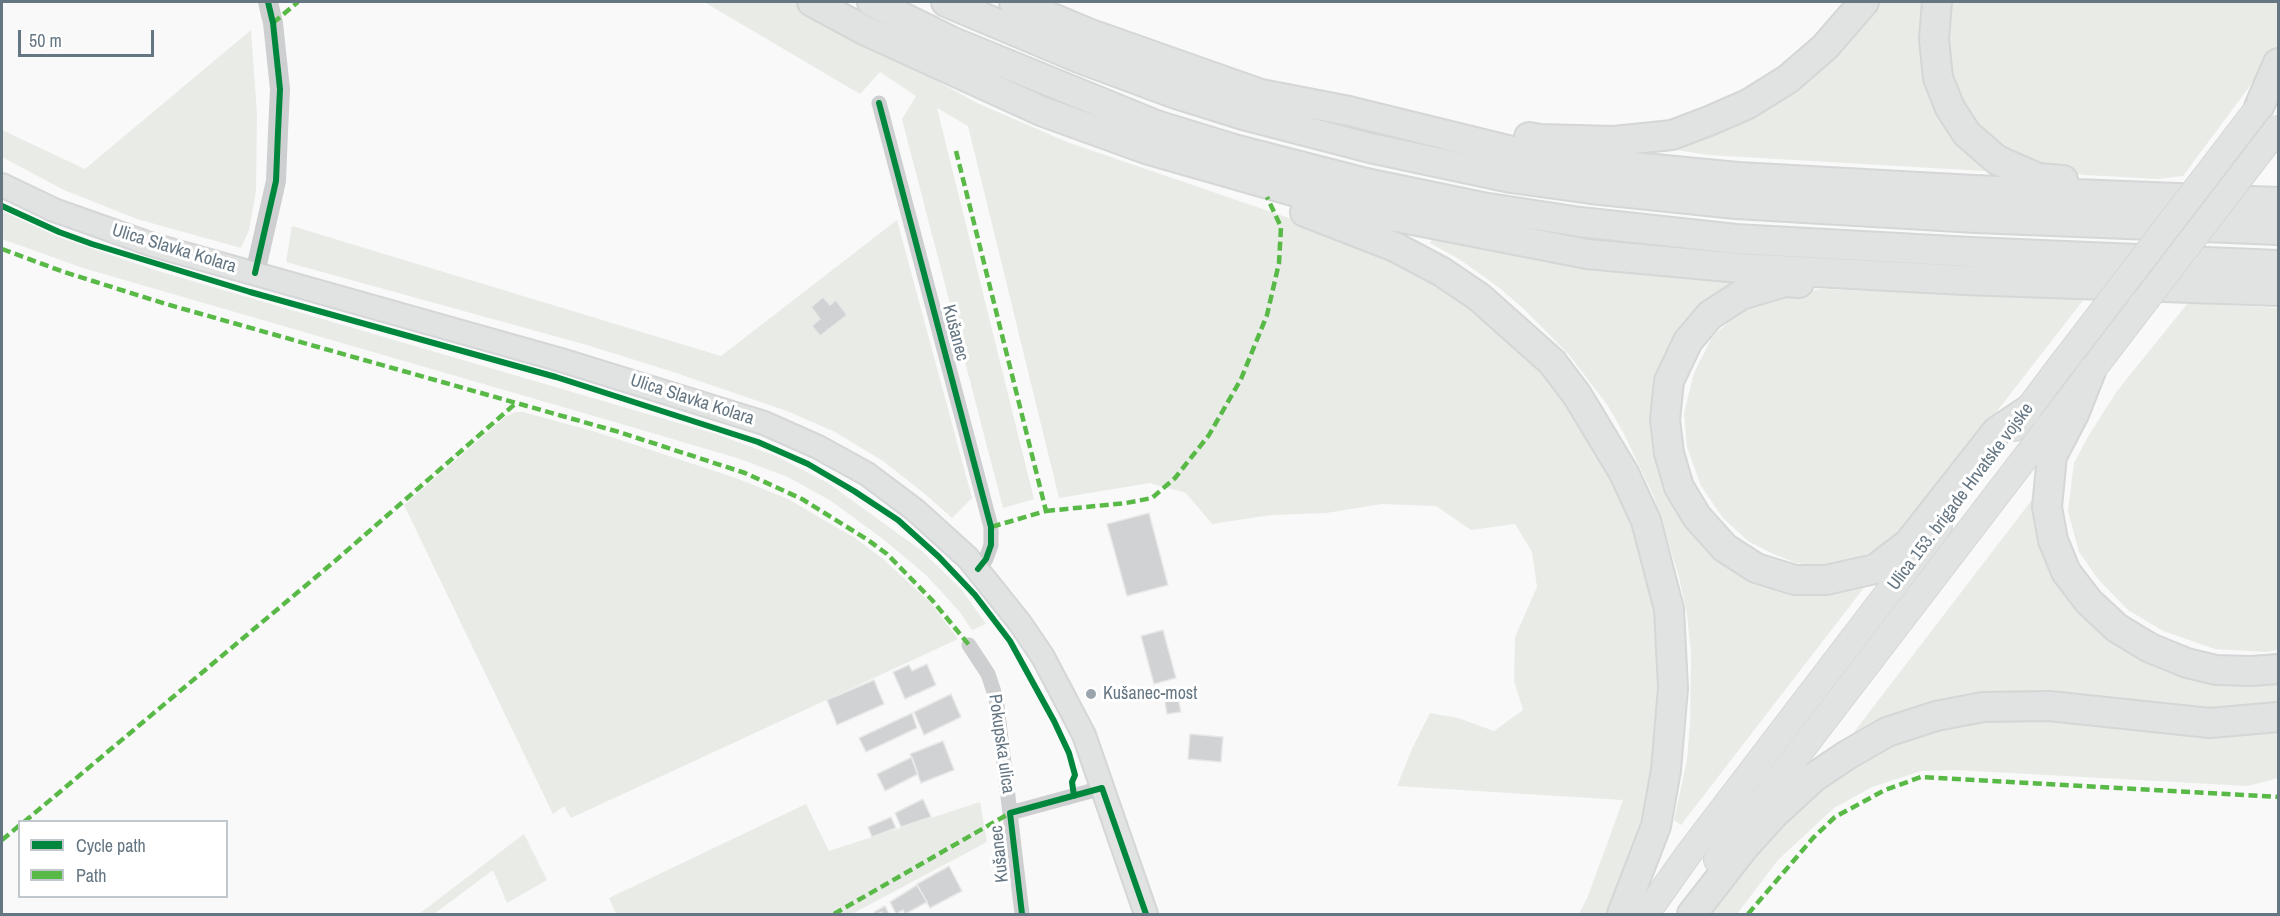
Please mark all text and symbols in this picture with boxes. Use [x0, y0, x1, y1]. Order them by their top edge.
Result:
scale bar [21, 18, 158, 56]
text: 50 m [29, 28, 62, 53]
street label: Ulica Slavka Kolara [109, 220, 239, 278]
street label: Kušanec [937, 302, 973, 364]
street label: Ulica Slavka Kolara [627, 370, 757, 430]
street label: Ulica 153. brigade Hrvatske vojske [1884, 399, 2038, 595]
place label: Kušanec-most [1103, 683, 1197, 705]
marker: Kušanec-most [1084, 687, 1098, 701]
street label: Pokupska ulica [983, 693, 1019, 795]
legend [18, 820, 228, 898]
street label: Kušanec [986, 824, 1014, 884]
text: Cycle path [76, 833, 146, 858]
text: Path [76, 863, 106, 888]

